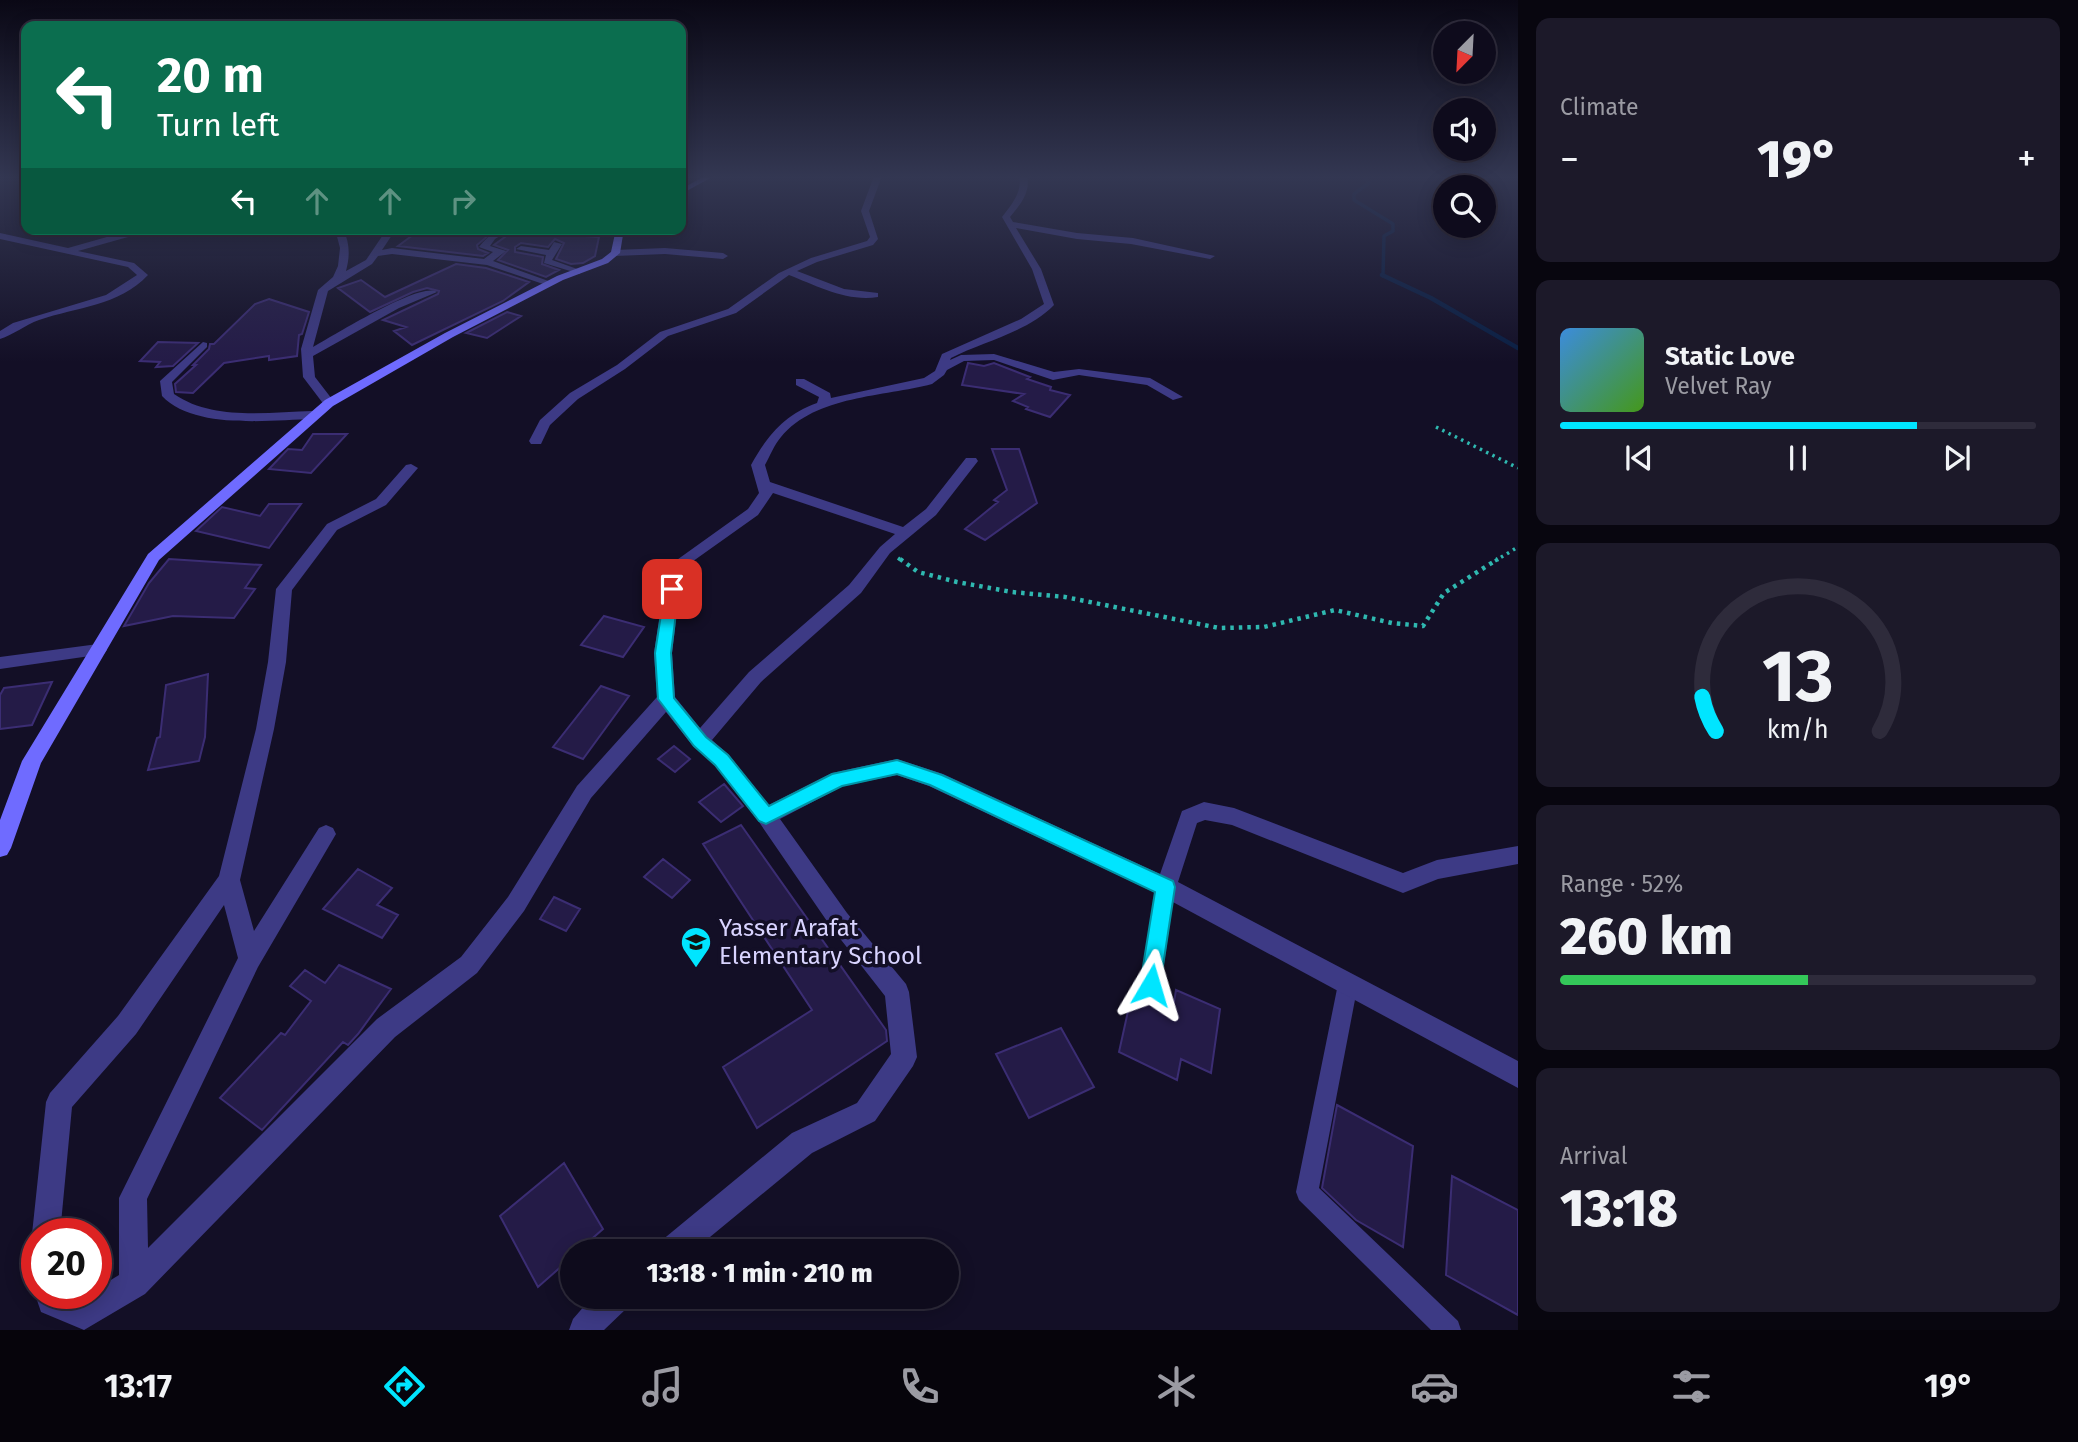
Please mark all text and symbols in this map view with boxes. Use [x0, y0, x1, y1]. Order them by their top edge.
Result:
north arrow [1433, 21, 1496, 84]
map controls [1433, 21, 1496, 238]
text: 20 m [157, 46, 264, 105]
icon: left [42, 49, 133, 140]
text: Climate [1560, 93, 1639, 121]
button: sound [1433, 98, 1496, 161]
text: Turn left [157, 106, 279, 144]
text: 19° [1757, 128, 1839, 191]
text: − [1560, 136, 1579, 182]
text: + [2017, 136, 2036, 182]
button: search [1433, 175, 1496, 238]
icon: left [225, 182, 263, 220]
icon: ahead [298, 182, 336, 220]
icon: ahead [371, 182, 409, 220]
icon: right [444, 182, 482, 220]
text: Static Love [1665, 341, 1795, 372]
text: Velvet Ray [1665, 372, 1772, 400]
icon: previous [1620, 439, 1658, 477]
icon: pause [1779, 439, 1817, 477]
icon: next [1938, 439, 1976, 477]
pin [642, 559, 702, 619]
icon: arrive [653, 570, 691, 608]
text: 13 [1762, 633, 1834, 720]
text: km/h [1767, 715, 1829, 745]
text: Range · 52% [1560, 870, 1683, 898]
text: 260 km [1560, 905, 1733, 968]
place label: Yasser Arafat Elementary School [719, 914, 922, 970]
school or university icon: Yasser Arafat Elementary School [679, 925, 713, 969]
position arrow [1114, 948, 1188, 1022]
text: Arrival [1560, 1142, 1627, 1170]
text: 13:18 [1560, 1177, 1678, 1240]
speed limit sign: 20 [21, 1218, 112, 1309]
text: 13:18 · 1 min · 210 m [646, 1258, 873, 1289]
icon: directions [380, 1362, 429, 1411]
icon: music [638, 1362, 687, 1411]
icon: phone [895, 1362, 944, 1411]
icon: climate [1152, 1362, 1201, 1411]
icon: car [1410, 1362, 1459, 1411]
icon: filters [1667, 1362, 1716, 1411]
text: 13:17 [104, 1367, 172, 1405]
text: 19° [1924, 1367, 1974, 1405]

